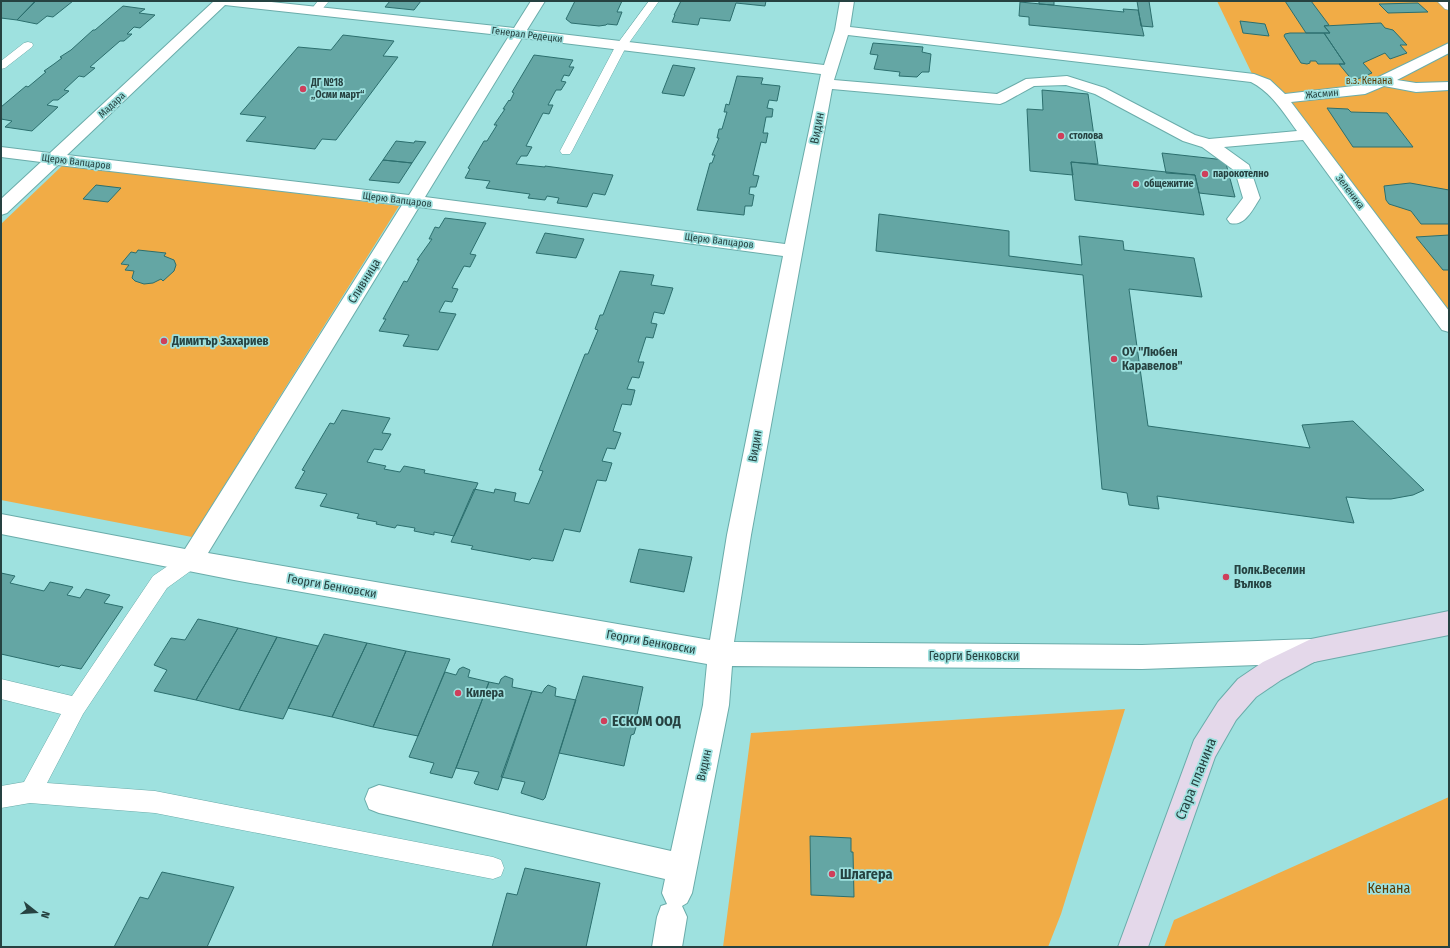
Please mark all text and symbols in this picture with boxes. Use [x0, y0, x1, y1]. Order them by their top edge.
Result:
street label: Генерал Редецки [491, 25, 563, 45]
park label: в.з. Кенана [1346, 75, 1392, 87]
place label: ДГ №18 „Осми март“ [310, 77, 365, 101]
marker: ДГ №18 „Осми март“ [298, 84, 308, 94]
street label: Жасмин [1305, 87, 1339, 101]
street label: Мадара [96, 90, 128, 120]
street label: Видин [807, 111, 827, 145]
place label: столова [1069, 130, 1103, 142]
marker: столова [1056, 131, 1066, 141]
street label: Щерю Вапцаров [41, 152, 111, 172]
place label: парокотелно [1213, 168, 1269, 180]
marker: парокотелно [1200, 169, 1210, 179]
street label: Зеленика [1333, 172, 1367, 212]
place label: общежитие [1144, 178, 1194, 190]
marker: общежитие [1131, 179, 1141, 189]
street label: Щерю Вапцаров [362, 190, 432, 210]
street label: Щерю Вапцаров [684, 231, 754, 251]
street label: Сливница [345, 256, 383, 306]
place label: Димитър Захариев [171, 334, 269, 348]
marker: Димитър Захариев [159, 336, 169, 346]
place label: ОУ "Любен Каравелов" [1122, 345, 1183, 373]
marker: ОУ "Любен Каравелов" [1109, 354, 1119, 364]
street label: Видин [745, 429, 765, 463]
place label: Полк.Веселин Вълков [1234, 563, 1305, 591]
street label: Георги Бенковски [286, 571, 378, 601]
marker: Полк.Веселин Вълков [1221, 572, 1231, 582]
street label: Георги Бенковски [605, 627, 697, 657]
street label: Георги Бенковски [929, 649, 1019, 663]
place label: Килера [466, 686, 504, 700]
marker: Килера [453, 688, 463, 698]
place label: ЕСКОМ ООД [612, 713, 681, 730]
marker: ЕСКОМ ООД [599, 716, 609, 726]
street label: Стара планина [1172, 735, 1220, 822]
street label: Видин [694, 748, 714, 782]
place label: Шлагера [840, 866, 892, 883]
marker: Шлагера [827, 869, 837, 879]
park label: Кенана [1368, 880, 1411, 897]
north arrow [16, 892, 56, 932]
text: N [38, 910, 52, 920]

